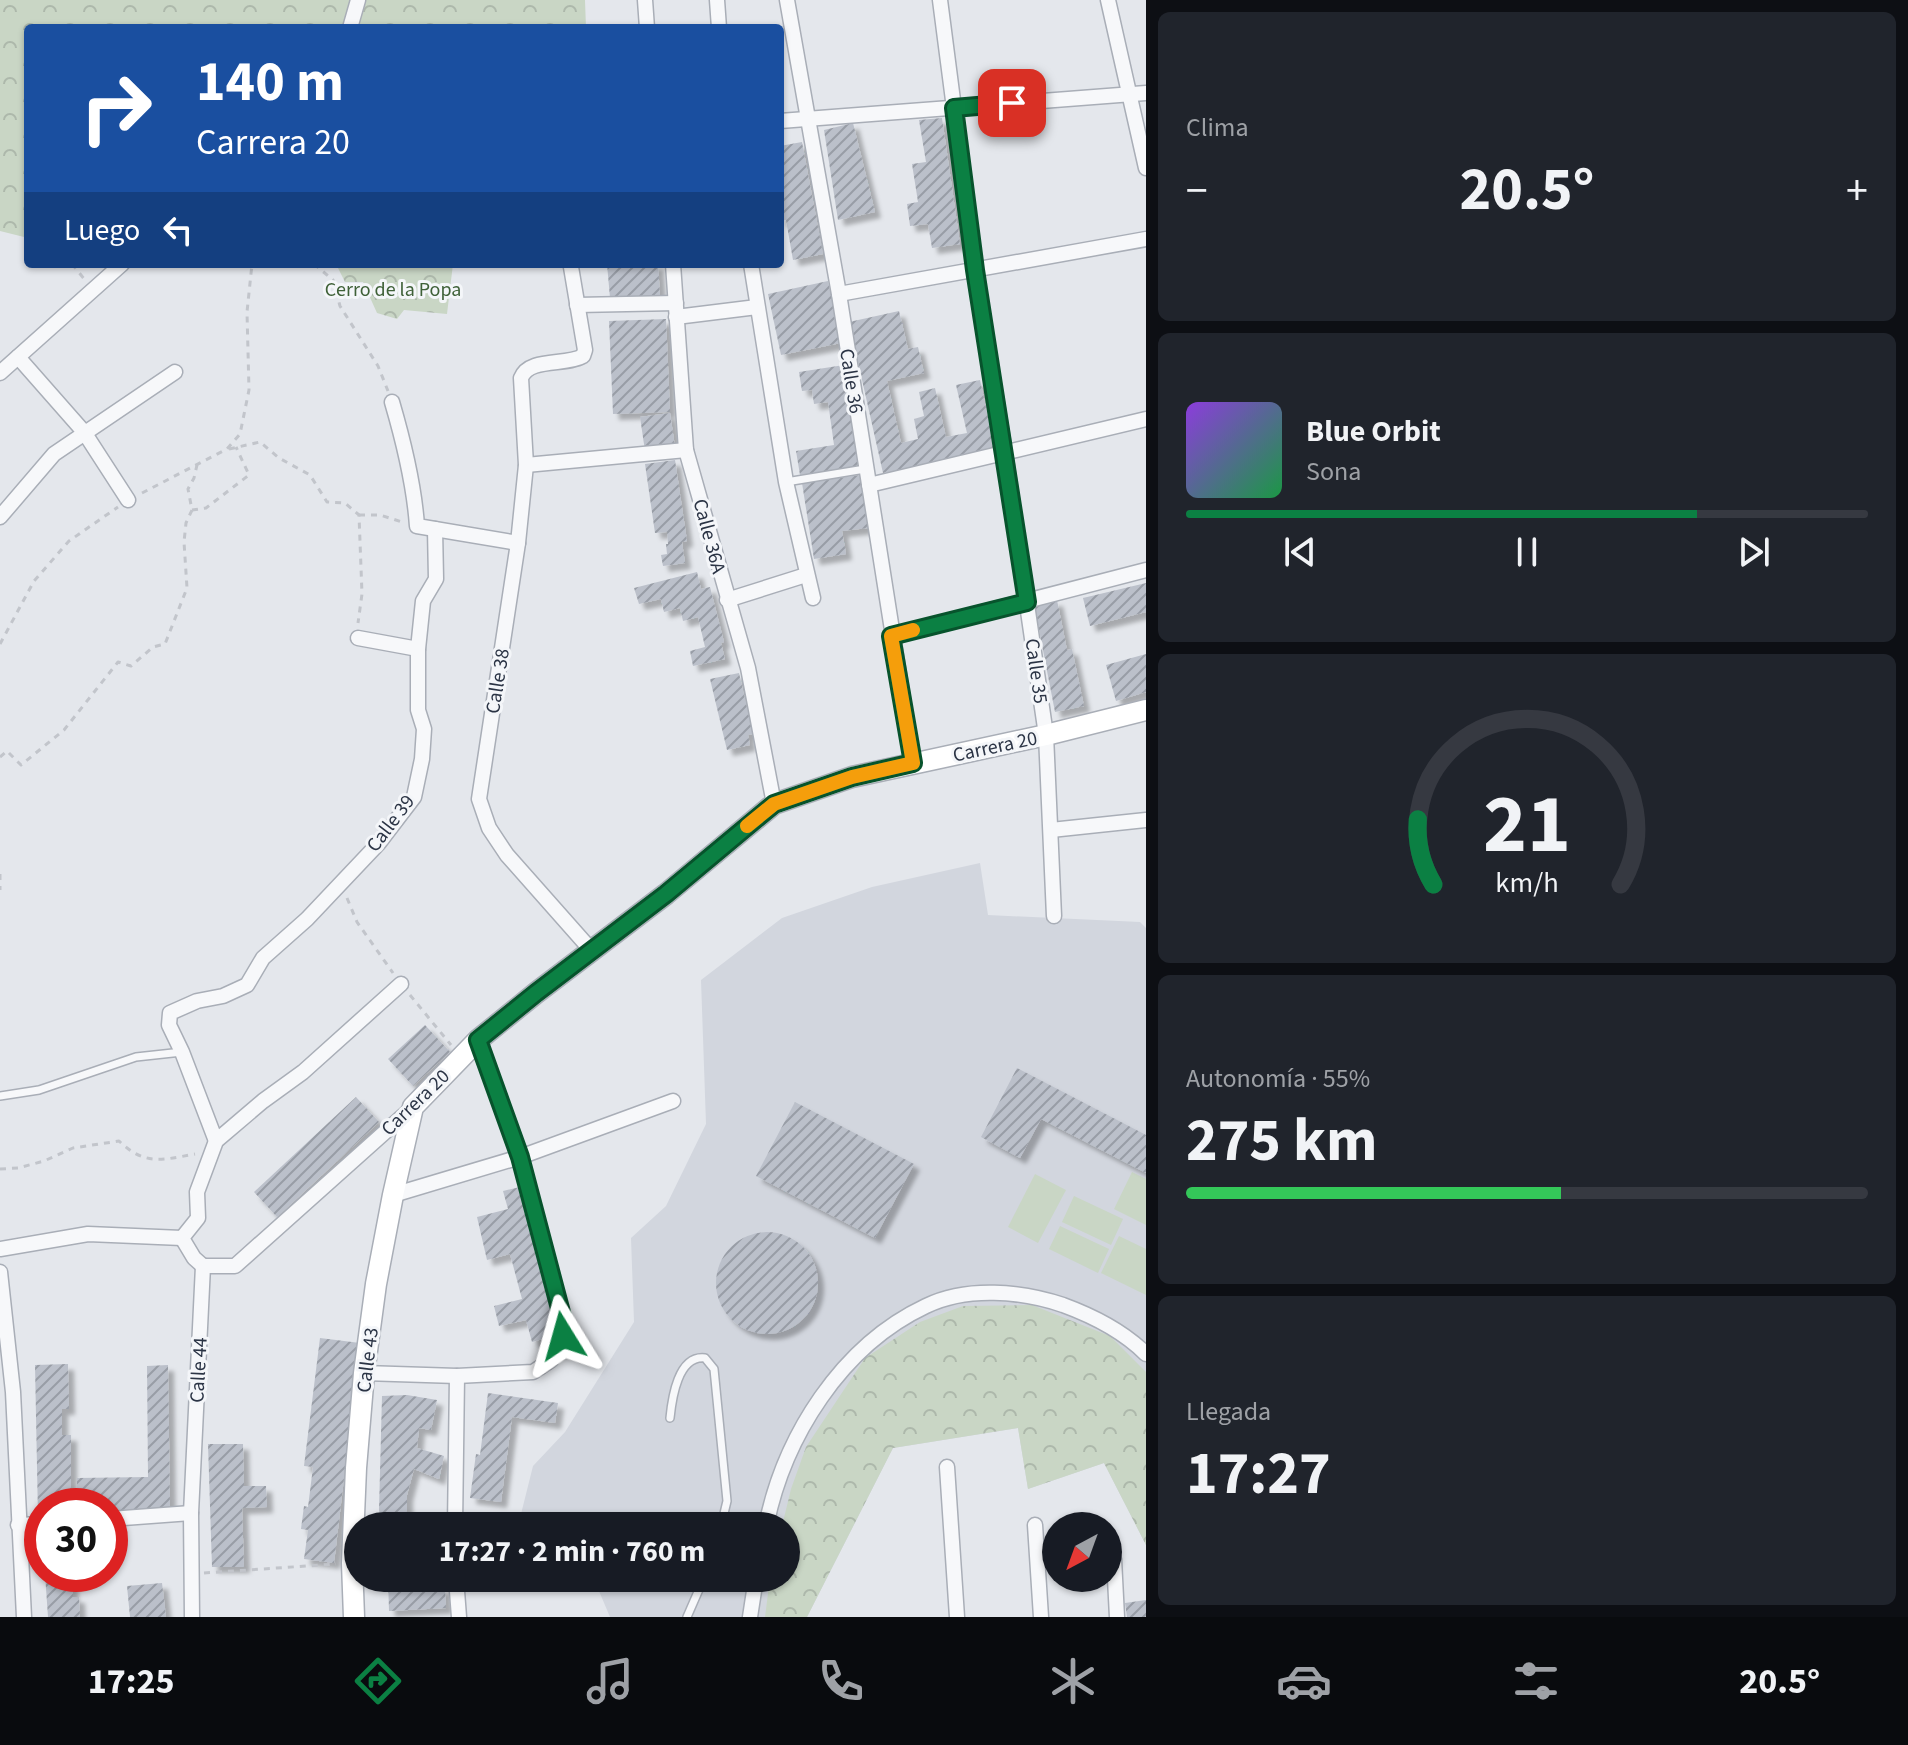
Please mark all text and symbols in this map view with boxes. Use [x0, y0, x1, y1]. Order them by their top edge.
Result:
text: 140 m [196, 43, 344, 122]
icon: right [64, 56, 168, 160]
pin [978, 69, 1046, 137]
icon: arrive [990, 81, 1034, 125]
text: Clima [1186, 109, 1249, 146]
text: Carrera 20 [196, 117, 350, 168]
text: 20.5° [1460, 148, 1594, 233]
text: − [1186, 160, 1208, 223]
text: + [1846, 160, 1868, 223]
icon: left [156, 208, 200, 252]
text: Luego [64, 209, 140, 252]
park label: Cerro de la Popa [325, 276, 461, 304]
street label: Calle 36 [832, 347, 870, 416]
text: Blue Orbit [1306, 410, 1441, 453]
text: Sona [1306, 453, 1361, 490]
street label: Calle 36A [686, 496, 732, 577]
icon: previous [1278, 530, 1322, 574]
icon: pause [1505, 530, 1549, 574]
icon: next [1732, 530, 1776, 574]
street label: Calle 35 [1018, 637, 1054, 706]
street label: Calle 38 [479, 647, 517, 716]
street label: Carrera 20 [950, 724, 1040, 770]
text: 21 [1483, 765, 1571, 883]
street label: Calle 39 [360, 789, 422, 858]
text: km/h [1495, 863, 1559, 903]
text: Autonomía · 55% [1186, 1060, 1370, 1097]
street label: Carrera 20 [375, 1063, 456, 1142]
text: 275 km [1186, 1099, 1377, 1184]
position arrow [521, 1294, 605, 1378]
street label: Calle 43 [350, 1326, 386, 1394]
street label: Calle 44 [183, 1337, 215, 1403]
text: Llegada [1186, 1393, 1271, 1430]
text: 17:27 [1186, 1432, 1331, 1517]
speed limit sign: 30 [24, 1488, 128, 1592]
north arrow [1042, 1512, 1122, 1592]
map controls [1042, 1512, 1122, 1592]
text: 17:27 · 2 min · 760 m [439, 1530, 705, 1573]
icon: directions [350, 1653, 406, 1709]
icon: music [582, 1653, 638, 1709]
icon: phone [813, 1653, 869, 1709]
icon: climate [1045, 1653, 1101, 1709]
icon: car [1276, 1653, 1332, 1709]
icon: filters [1508, 1653, 1564, 1709]
text: 17:25 [88, 1656, 175, 1707]
text: 20.5° [1739, 1656, 1820, 1707]

